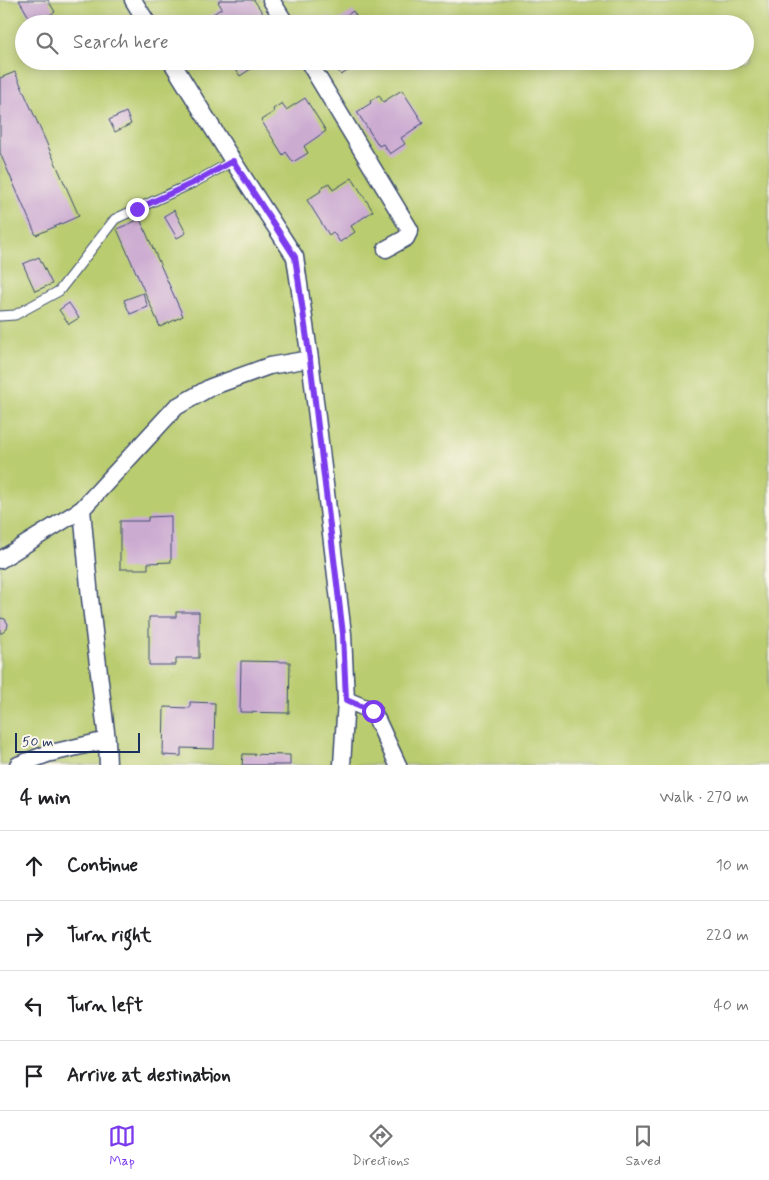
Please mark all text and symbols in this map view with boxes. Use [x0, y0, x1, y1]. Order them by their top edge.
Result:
search box [15, 15, 754, 70]
icon: search [33, 29, 61, 57]
text: Search here [73, 30, 169, 55]
route end [126, 198, 149, 221]
route start [362, 700, 385, 723]
scale bar [15, 730, 140, 753]
text: 50 m [22, 733, 53, 751]
text: 4 min [20, 784, 71, 812]
text: Walk · 270 m [660, 787, 749, 808]
icon: ahead [20, 852, 48, 880]
text: Continue [67, 853, 138, 878]
text: 10 m [716, 855, 749, 876]
icon: right [20, 922, 48, 950]
text: Turn right [67, 923, 151, 948]
text: 220 m [706, 925, 749, 946]
icon: left [20, 992, 48, 1020]
text: Turn left [67, 993, 143, 1018]
text: 40 m [713, 995, 749, 1016]
icon: arrive [20, 1062, 48, 1090]
text: Arrive at destination [67, 1063, 231, 1088]
tab: Map [108, 1122, 136, 1170]
tab: Directions [352, 1122, 410, 1170]
tab: Saved [626, 1122, 661, 1170]

